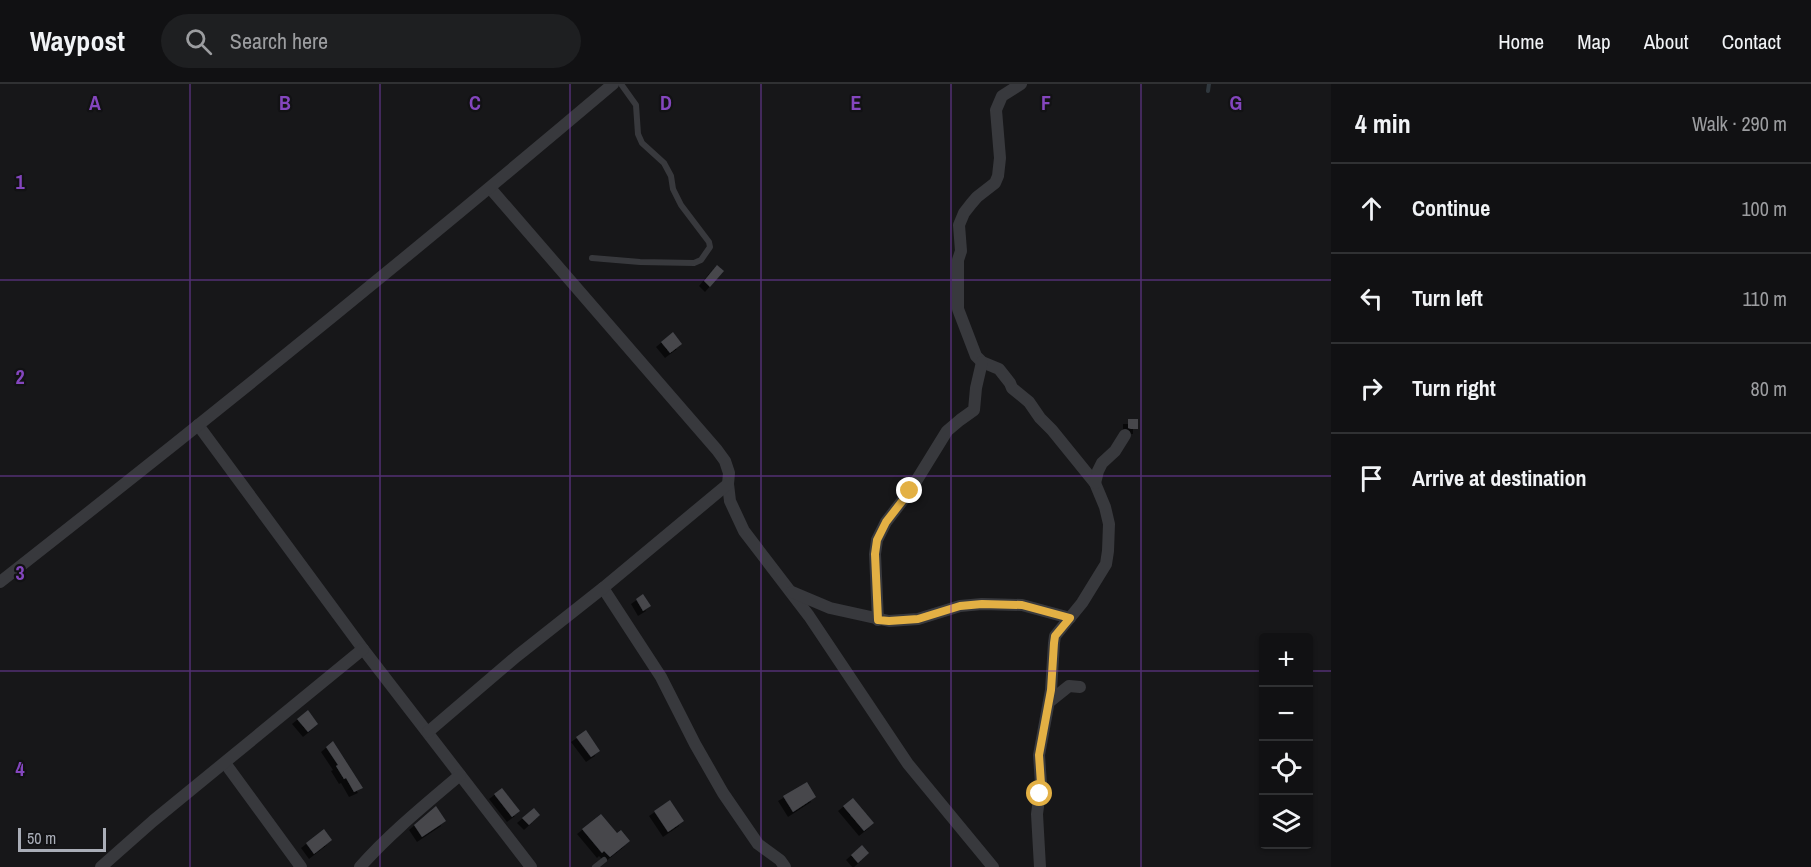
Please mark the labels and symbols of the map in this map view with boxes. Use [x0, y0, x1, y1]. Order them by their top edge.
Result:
text: A [89, 89, 101, 116]
text: B [279, 89, 291, 116]
text: C [469, 89, 481, 116]
text: D [660, 89, 672, 116]
text: E [851, 89, 862, 116]
text: F [1041, 89, 1051, 116]
text: G [1230, 89, 1242, 116]
text: 1 [15, 168, 25, 195]
text: 2 [15, 363, 25, 390]
route end [896, 477, 922, 503]
text: 3 [15, 559, 25, 586]
text: 4 [15, 755, 25, 782]
route start [1026, 780, 1052, 806]
scale bar [18, 825, 106, 852]

